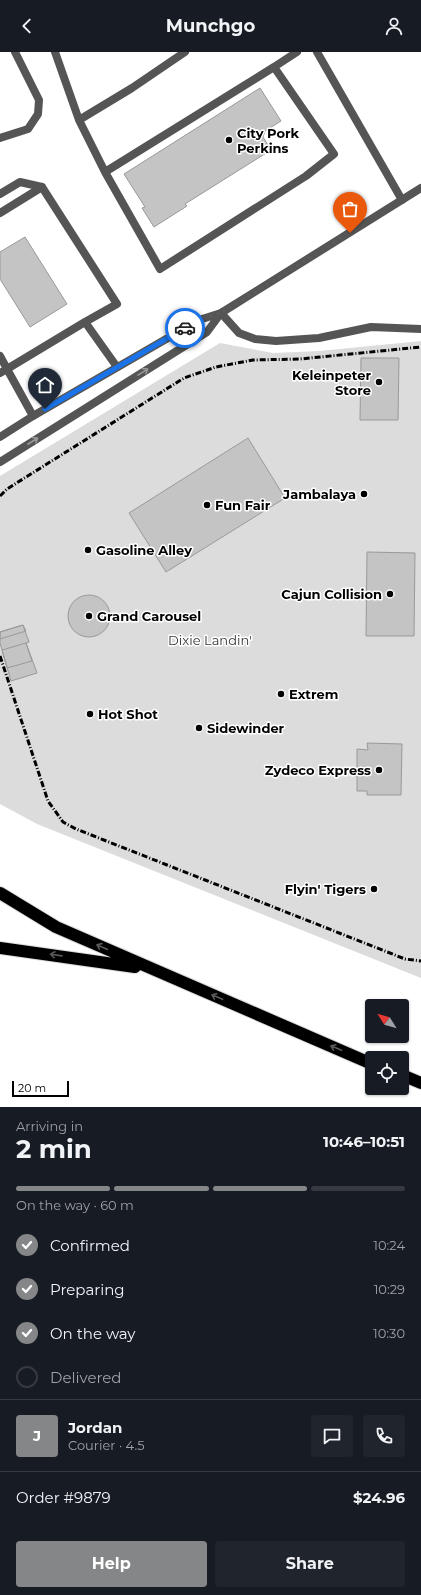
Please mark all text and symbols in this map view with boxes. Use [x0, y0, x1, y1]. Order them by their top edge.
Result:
icon: back [16, 15, 38, 37]
text: Munchgo [166, 15, 255, 37]
icon: person [383, 15, 405, 37]
place label: City Pork Perkins [237, 125, 300, 156]
marker: City Pork Perkins [224, 135, 234, 145]
pin [333, 192, 367, 233]
icon: bag [339, 198, 361, 220]
courier [165, 308, 205, 348]
icon: car [174, 317, 196, 339]
place label: Keleinpeter Store [292, 367, 371, 398]
pin [28, 368, 62, 409]
one-way arrow [137, 368, 149, 376]
icon: home [34, 374, 56, 396]
marker: Keleinpeter Store [374, 377, 384, 387]
one-way arrow [27, 437, 38, 445]
place label: Jambalaya [282, 486, 356, 502]
marker: Jambalaya [359, 489, 369, 499]
place label: Fun Fair [215, 497, 271, 513]
marker: Fun Fair [202, 500, 212, 510]
place label: Gasoline Alley [96, 542, 192, 558]
marker: Gasoline Alley [83, 545, 93, 555]
place label: Cajun Collision [281, 586, 382, 602]
marker: Cajun Collision [385, 589, 395, 599]
place label: Grand Carousel [97, 608, 201, 624]
marker: Grand Carousel [84, 611, 94, 621]
park label: Dixie Landin' [168, 632, 252, 648]
place label: Extrem [289, 686, 338, 702]
marker: Extrem [276, 689, 286, 699]
place label: Hot Shot [98, 706, 158, 722]
marker: Hot Shot [85, 709, 95, 719]
place label: Sidewinder [207, 720, 285, 736]
marker: Sidewinder [194, 723, 204, 733]
place label: Zydeco Express [265, 762, 371, 778]
marker: Zydeco Express [374, 765, 384, 775]
place label: Flyin' Tigers [285, 881, 366, 897]
marker: Flyin' Tigers [369, 884, 379, 894]
one-way arrow [96, 943, 108, 951]
one-way arrow [50, 951, 63, 959]
one-way arrow [211, 993, 223, 1001]
north arrow [365, 999, 409, 1043]
map controls [365, 999, 409, 1095]
one-way arrow [331, 1044, 343, 1052]
button: locate [365, 1051, 409, 1095]
scale bar [12, 1079, 69, 1098]
text: 20 m [18, 1081, 46, 1095]
text: Arriving in [16, 1118, 83, 1134]
text: 10:46–10:51 [323, 1132, 405, 1151]
text: 2 min [16, 1133, 92, 1165]
text: On the way · 60 m [16, 1197, 134, 1213]
icon: check [16, 1234, 38, 1256]
text: Confirmed [50, 1236, 130, 1255]
text: 10:24 [373, 1237, 405, 1253]
icon: check [16, 1278, 38, 1300]
text: Preparing [50, 1280, 125, 1299]
text: 10:29 [374, 1281, 405, 1297]
icon: check [16, 1322, 38, 1344]
text: On the way [50, 1324, 135, 1343]
text: 10:30 [373, 1325, 405, 1341]
text: Delivered [50, 1368, 122, 1387]
button: chat [311, 1415, 353, 1457]
button: phone [363, 1415, 405, 1457]
text: Jordan [68, 1418, 122, 1437]
text: J [33, 1426, 41, 1445]
text: Courier · 4.5 [68, 1437, 145, 1453]
text: Order #9879 [16, 1488, 111, 1507]
text: $24.96 [353, 1488, 405, 1507]
button: Help [16, 1541, 207, 1587]
button: Share [215, 1541, 405, 1587]

